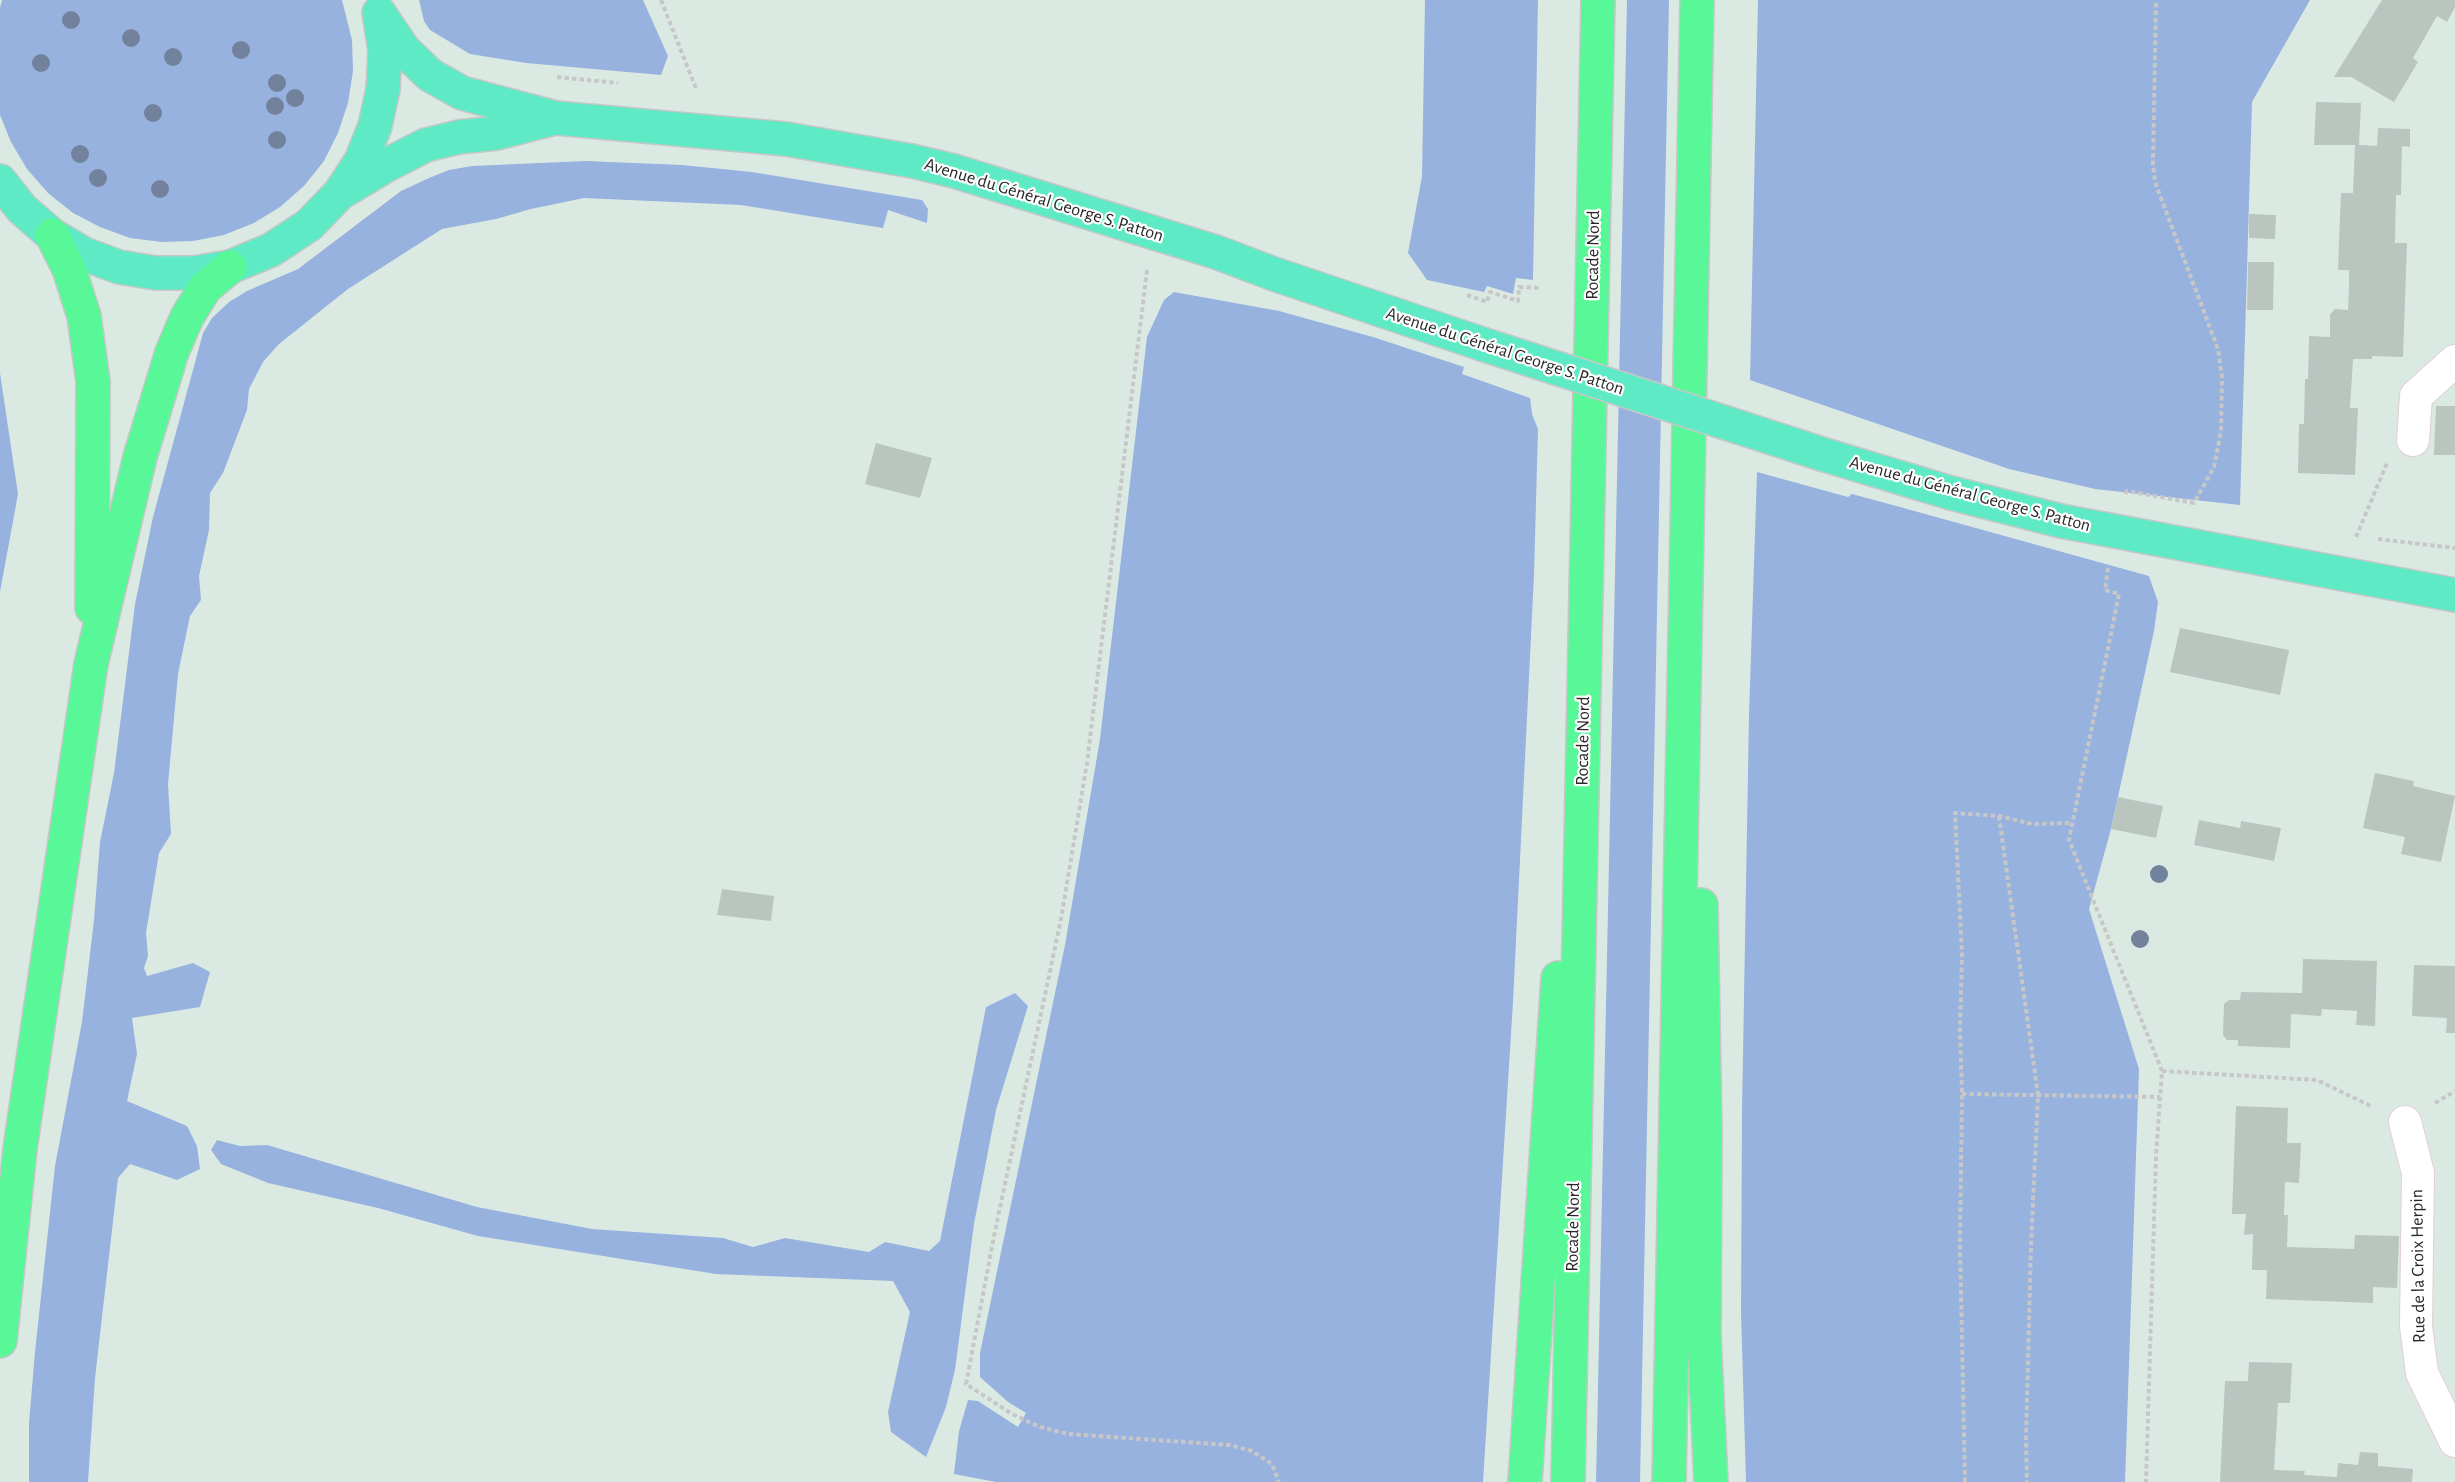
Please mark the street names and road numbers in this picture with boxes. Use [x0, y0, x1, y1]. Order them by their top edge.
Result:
street label: Avenue du Général George S. Patton [922, 153, 1166, 247]
street label: Rocade Nord [1581, 210, 1605, 300]
street label: Avenue du Général George S. Patton [1383, 302, 1627, 400]
street label: Avenue du Général George S. Patton [1847, 451, 2093, 537]
street label: Rocade Nord [1571, 696, 1595, 786]
street label: Rocade Nord [1561, 1182, 1585, 1272]
street label: Rue de la Croix Herpin [2406, 1189, 2430, 1343]

